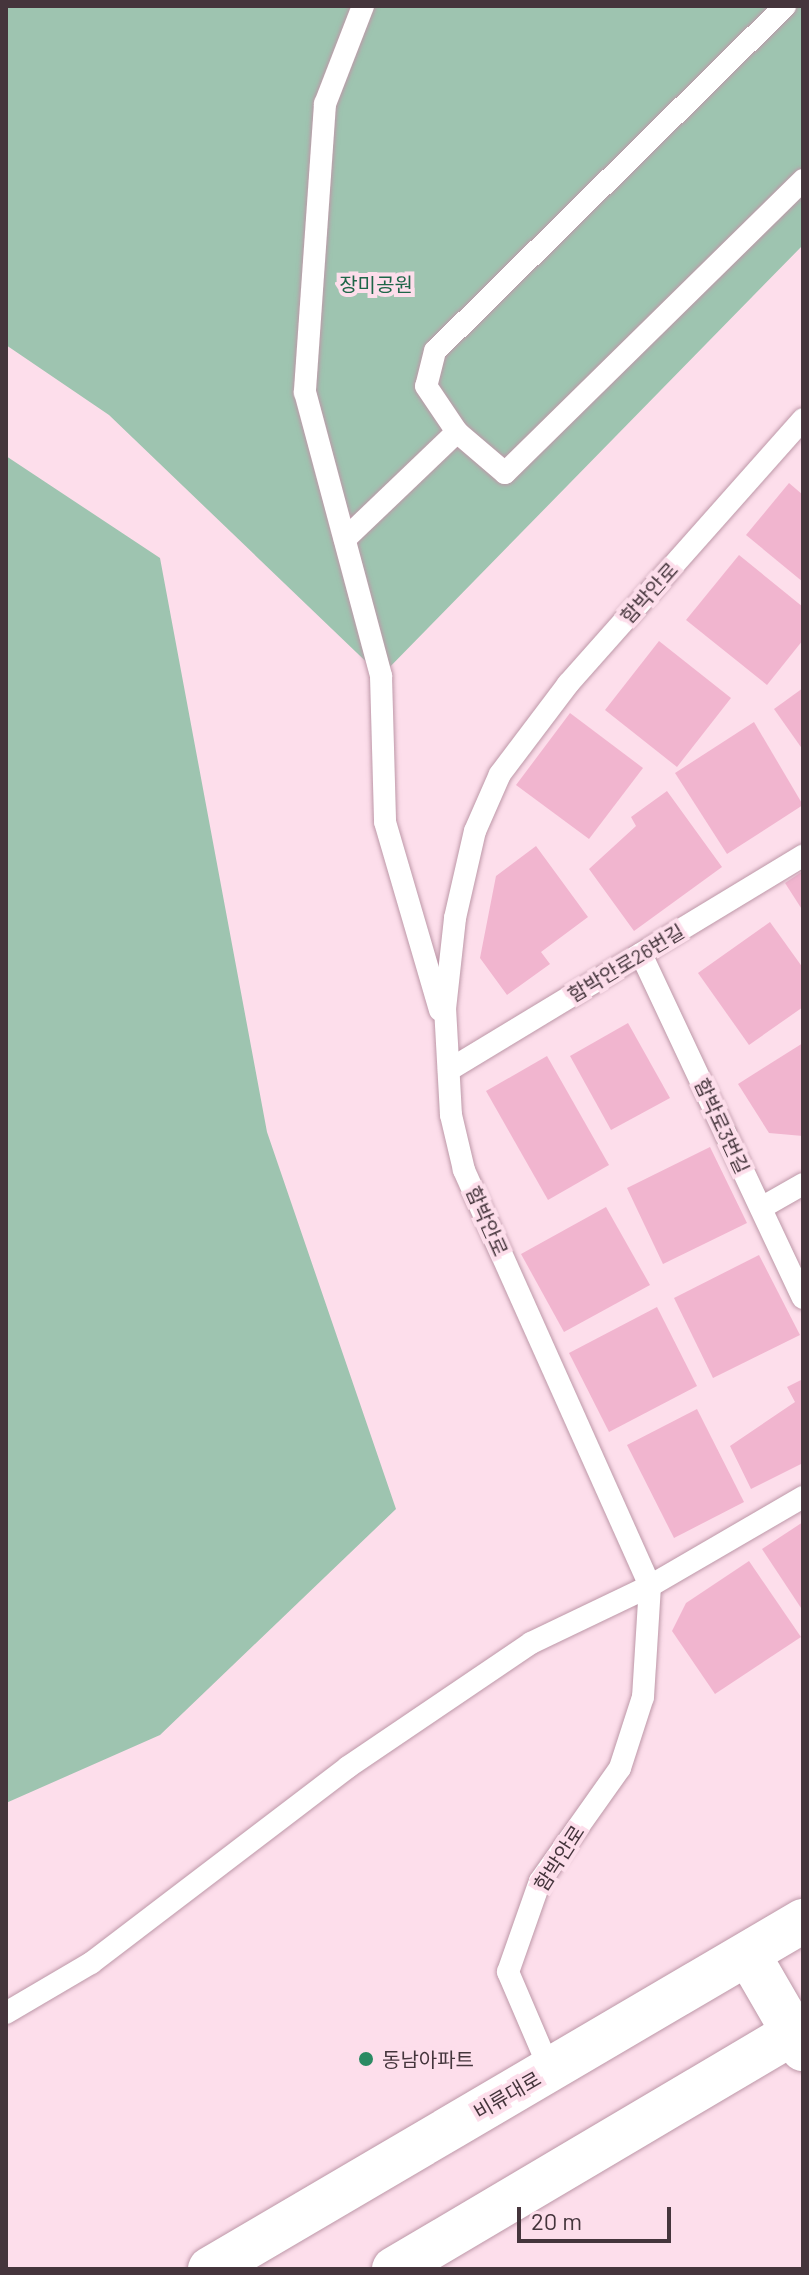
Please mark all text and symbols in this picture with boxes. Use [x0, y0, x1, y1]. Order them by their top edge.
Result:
park label: 장미공원 [339, 272, 413, 296]
street label: 함박안로 [615, 558, 683, 628]
street label: 함박안로26번길 [563, 919, 689, 1007]
street label: 함박로3번길 [690, 1075, 754, 1177]
street label: 함박안로 [461, 1183, 513, 1259]
street label: 함박안로 [529, 1821, 589, 1895]
place label: 동남아파트 [382, 2047, 474, 2071]
marker: 동남아파트 [357, 2050, 375, 2068]
street label: 비류대로 [469, 2066, 545, 2124]
scale bar [521, 2191, 675, 2241]
text: 20 m [531, 2206, 582, 2235]

